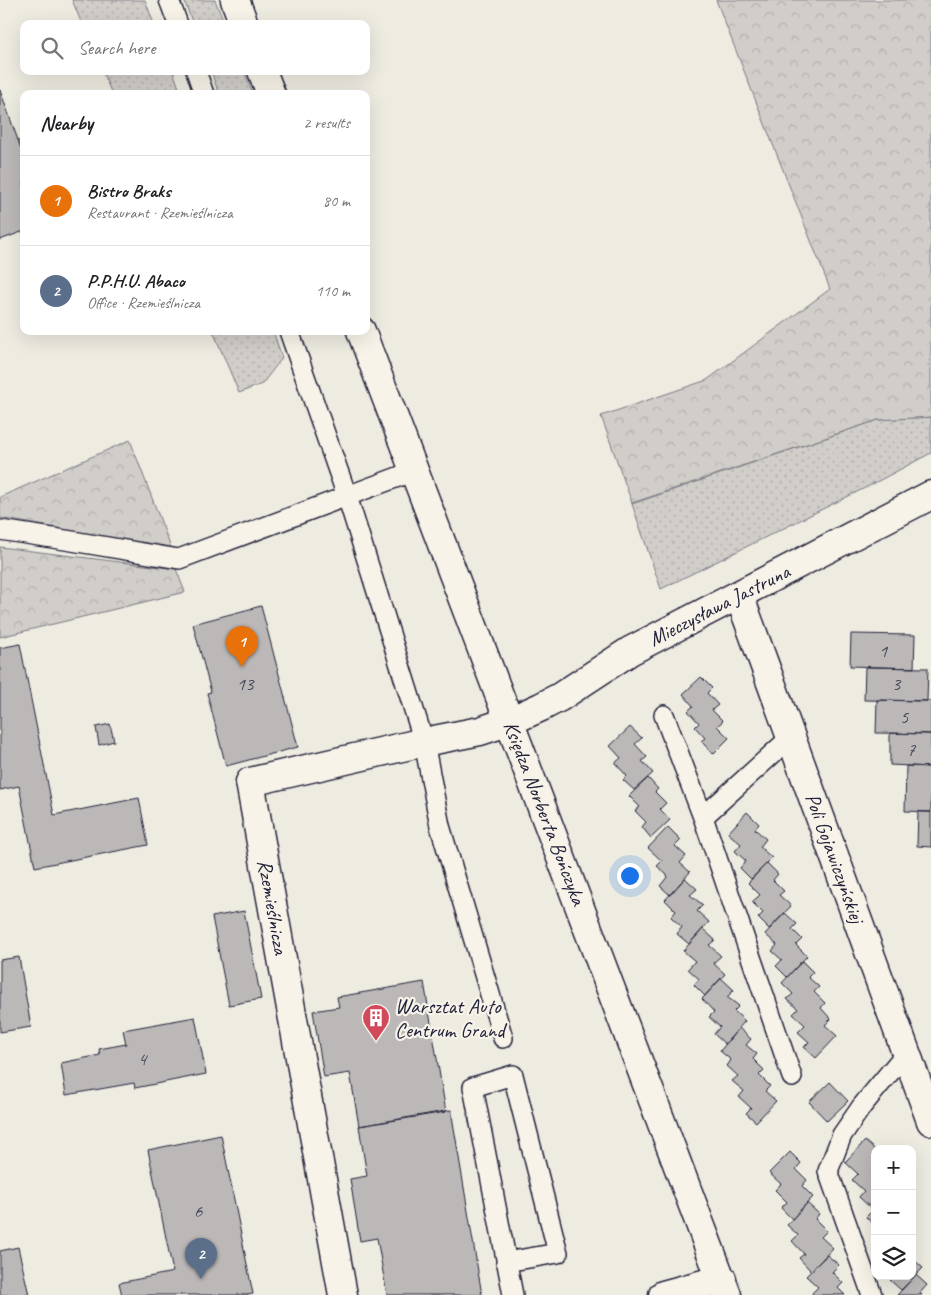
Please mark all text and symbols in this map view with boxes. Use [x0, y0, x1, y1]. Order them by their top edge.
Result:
search box [20, 20, 370, 75]
icon: search [38, 34, 66, 62]
text: Search here [78, 36, 155, 60]
text: Nearby [40, 110, 93, 136]
text: 2 results [303, 113, 350, 133]
text: Bistro Braks [87, 179, 171, 203]
text: 1 [52, 191, 60, 211]
text: 80 m [323, 191, 350, 211]
text: Restaurant · Rzemieślnicza [87, 203, 233, 223]
text: P.P.H.U. Abaco [87, 269, 185, 293]
text: 2 [52, 281, 60, 301]
text: 110 m [316, 281, 350, 301]
text: Office · Rzemieślnicza [87, 293, 200, 313]
street label: Mieczysława Jastruna [644, 558, 795, 652]
pin: 1 [226, 626, 258, 667]
house number: 1 [879, 639, 889, 663]
house number: 13 [236, 672, 255, 696]
house number: 3 [892, 672, 902, 696]
house number: 5 [900, 705, 910, 729]
street label: Księdza Norberta Bończyka [498, 717, 593, 910]
house number: 7 [907, 738, 917, 762]
street label: Poli Gojawiczyńskiej [800, 790, 871, 929]
street label: Rzemieślnicza [252, 858, 294, 958]
your location [617, 863, 643, 889]
place label: Warsztat Auto Centrum Grand [395, 993, 508, 1043]
building icon: Warsztat Auto Centrum Grand [361, 1003, 391, 1042]
house number: 4 [138, 1047, 149, 1071]
map controls [871, 1145, 916, 1280]
button: + [871, 1145, 916, 1190]
button: − [871, 1190, 916, 1235]
house number: 6 [194, 1199, 204, 1223]
button: layers [871, 1235, 916, 1280]
pin: 2 [185, 1238, 217, 1279]

